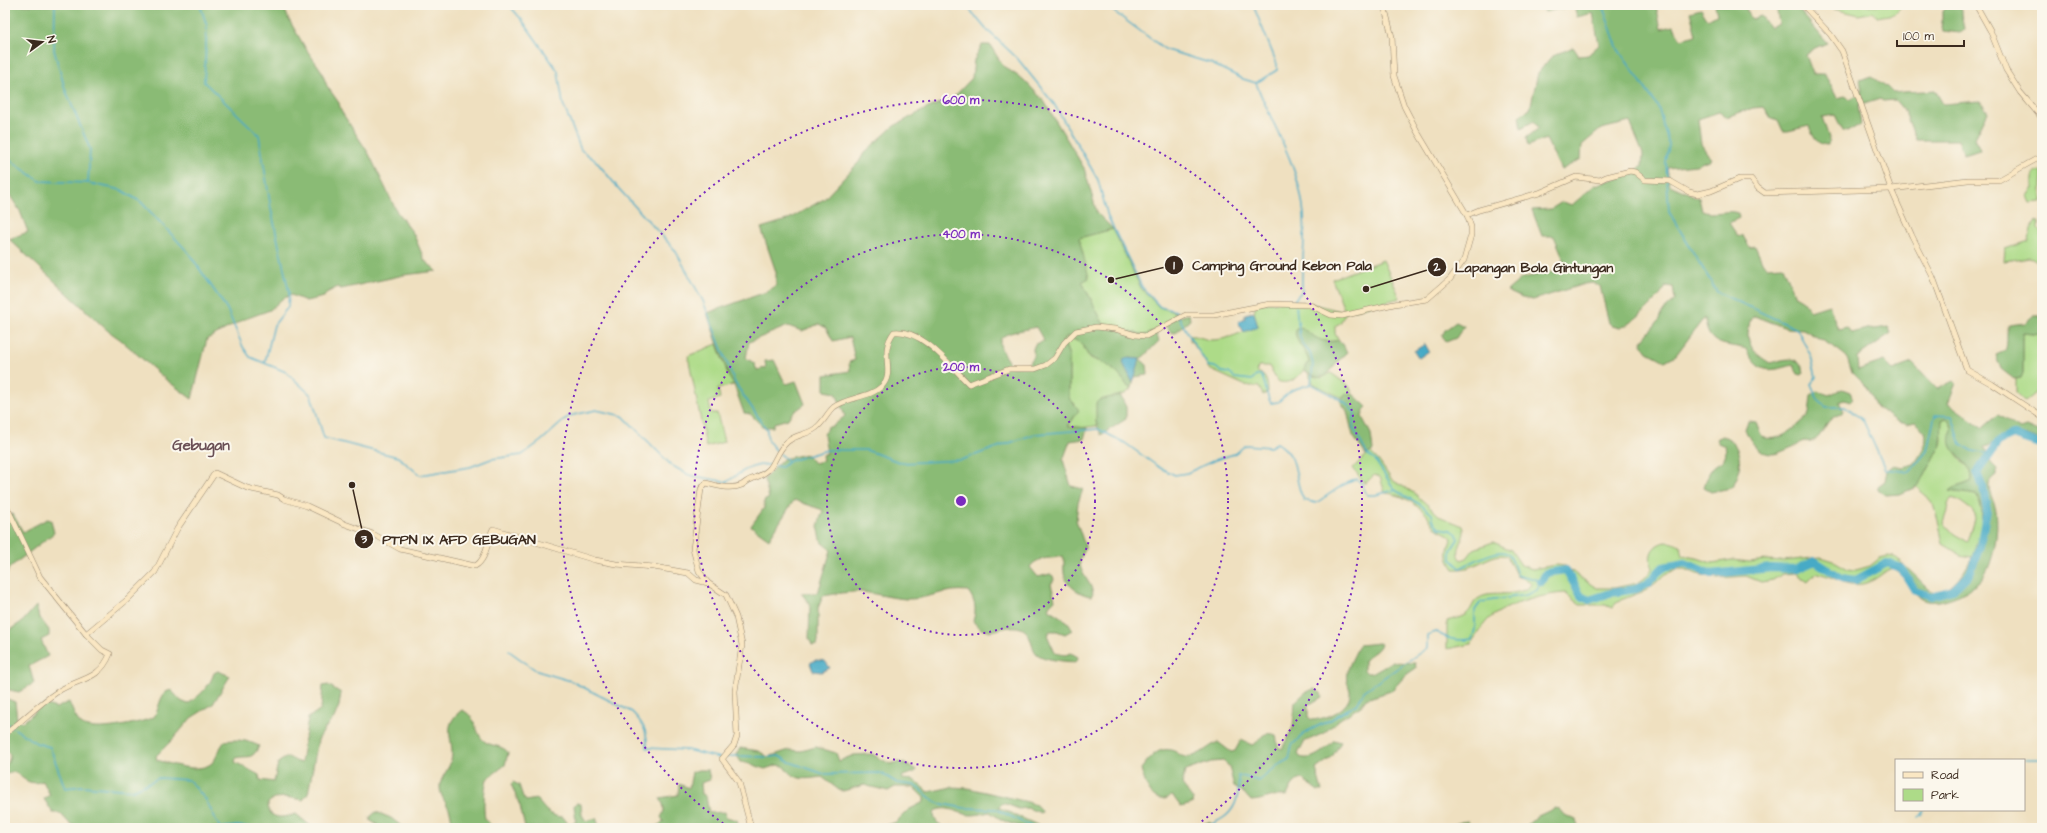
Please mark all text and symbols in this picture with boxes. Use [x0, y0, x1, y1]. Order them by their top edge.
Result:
north arrow [22, 22, 62, 62]
scale bar [1897, 22, 1964, 48]
text: 100 m [1903, 28, 1934, 45]
text: N [43, 34, 59, 45]
text: 600 m [943, 92, 980, 109]
text: 400 m [942, 226, 980, 243]
callout: Camping Ground Kebon Pala [1164, 252, 1380, 278]
callout: Lapangan Bola Gintungan [1427, 254, 1622, 280]
text: Camping Ground Kebon Pala [1192, 256, 1373, 277]
text: 1 [1173, 257, 1175, 274]
text: Lapangan Bola Gintungan [1455, 258, 1613, 279]
text: 2 [1433, 259, 1441, 276]
text: 200 m [942, 359, 980, 376]
district label: Gebugan [172, 435, 230, 458]
centre of rings [954, 494, 968, 508]
callout: PTPN IX AFD GEBUGAN [354, 526, 543, 552]
text: PTPN IX AFD GEBUGAN [382, 530, 536, 550]
text: 3 [360, 531, 368, 548]
legend [1895, 759, 2025, 811]
text: Road [1931, 767, 1959, 784]
text: Park [1931, 787, 1959, 804]

